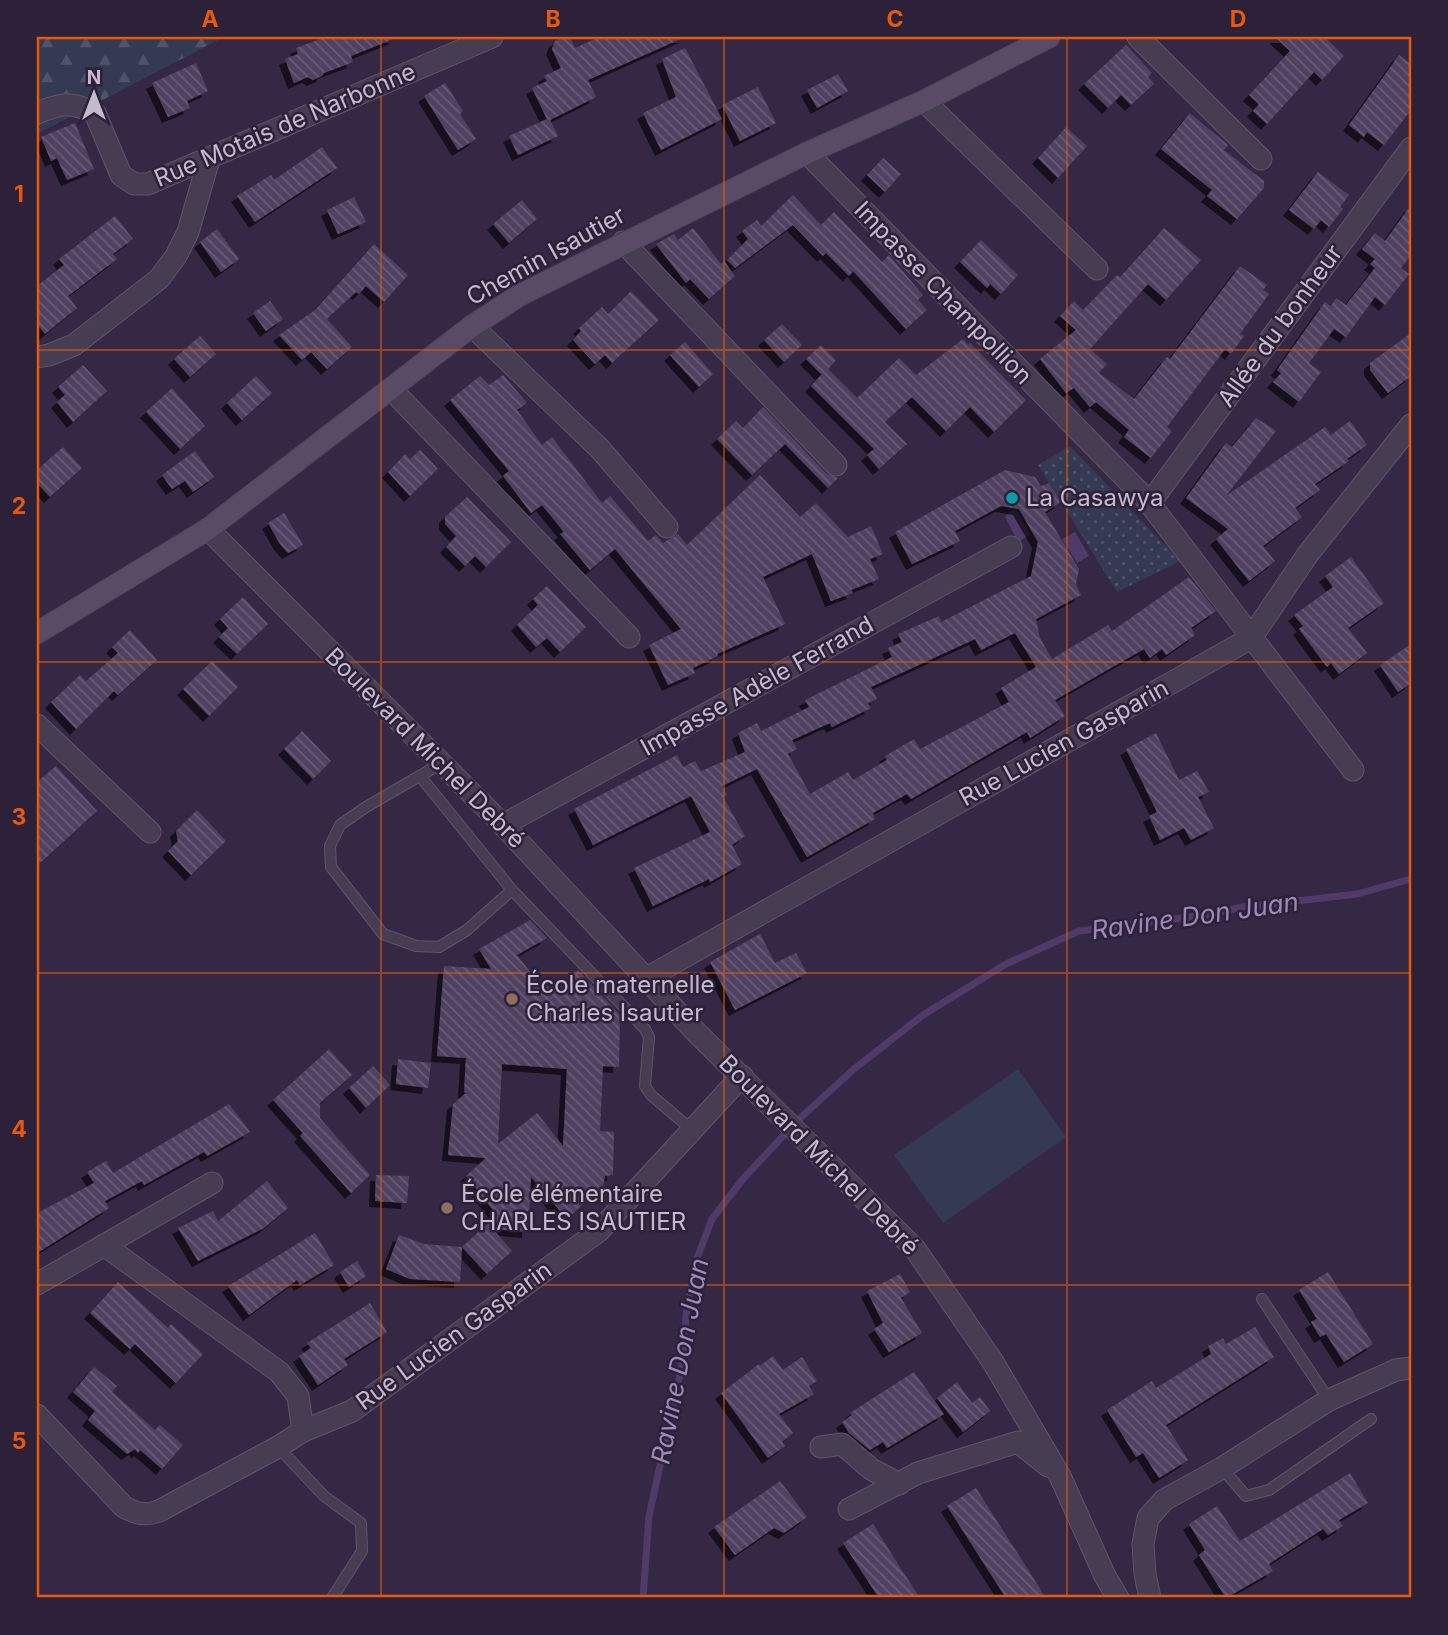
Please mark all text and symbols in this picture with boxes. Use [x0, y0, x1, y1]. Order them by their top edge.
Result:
text: A [201, 5, 219, 33]
text: B [545, 5, 561, 33]
text: C [886, 5, 904, 33]
text: D [1230, 5, 1246, 33]
street label: Rue Motais de Narbonne [150, 56, 420, 193]
north arrow [60, 60, 130, 130]
text: N [87, 66, 101, 89]
text: 1 [14, 180, 24, 208]
street label: Impasse Champollion [848, 195, 1038, 390]
street label: Chemin Isautier [461, 200, 630, 311]
street label: Allée du bonheur [1211, 239, 1348, 412]
place label: La Casawya [1026, 483, 1163, 512]
marker: La Casawya [1004, 490, 1020, 506]
text: 2 [12, 492, 26, 520]
street label: Impasse Adèle Ferrand [635, 609, 878, 762]
street label: Boulevard Michel Debré [319, 642, 531, 854]
street label: Rue Lucien Gasparin [954, 673, 1173, 812]
text: 3 [12, 803, 26, 831]
water label: Ravine Don Juan [1089, 886, 1301, 945]
place label: École maternelle Charles Isautier [526, 969, 714, 1027]
marker: École maternelle Charles Isautier [504, 991, 520, 1007]
street label: Boulevard Michel Debré [713, 1049, 925, 1261]
text: 4 [11, 1115, 27, 1143]
place label: École élémentaire CHARLES ISAUTIER [461, 1178, 686, 1236]
marker: École élémentaire CHARLES ISAUTIER [439, 1200, 455, 1216]
street label: Rue Lucien Gasparin [350, 1255, 557, 1416]
water label: Ravine Don Juan [644, 1255, 715, 1466]
text: 5 [12, 1427, 26, 1455]

